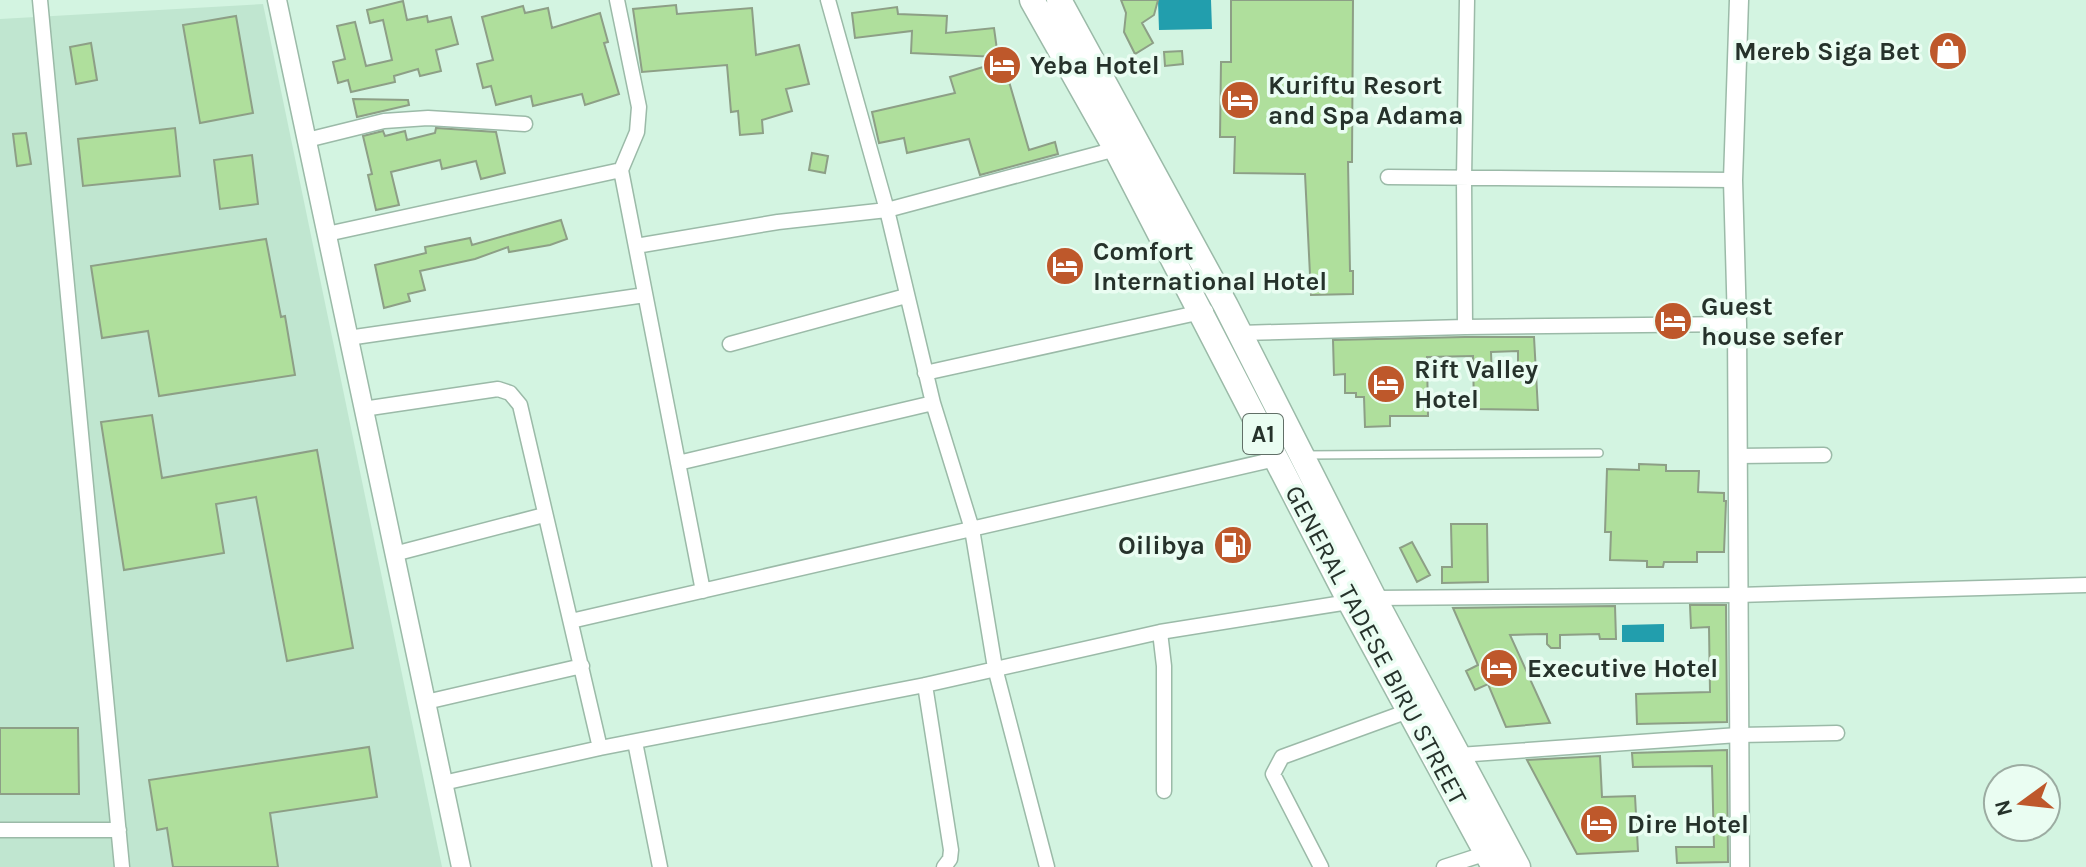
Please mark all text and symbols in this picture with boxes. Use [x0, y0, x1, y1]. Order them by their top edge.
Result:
shop icon: Mereb Siga Bet [1927, 30, 1969, 72]
place label: Mereb Siga Bet [1734, 36, 1920, 67]
hotel icon: Yeba Hotel [981, 44, 1023, 86]
place label: Yeba Hotel [1030, 50, 1160, 81]
place label: Kuriftu Resort and Spa Adama [1268, 70, 1464, 131]
hotel icon: Kuriftu Resort and Spa Adama [1219, 79, 1261, 121]
place label: Comfort International Hotel [1093, 236, 1327, 297]
hotel icon: Comfort International Hotel [1044, 245, 1086, 287]
place label: Guest house sefer [1701, 291, 1844, 352]
hotel icon: Guest house sefer [1652, 300, 1694, 342]
place label: Rift Valley Hotel [1414, 354, 1538, 415]
hotel icon: Rift Valley Hotel [1365, 363, 1407, 405]
road number: A1 [1243, 414, 1283, 454]
street label: GENERAL TADESE BIRU STREET [1278, 480, 1474, 810]
fuel station icon: Oilibya [1212, 524, 1254, 566]
place label: Oilibya [1118, 530, 1205, 561]
hotel icon: Executive Hotel [1478, 647, 1520, 689]
place label: Executive Hotel [1527, 653, 1718, 684]
north arrow [1982, 763, 2062, 843]
text: N [1989, 797, 2018, 819]
hotel icon: Dire Hotel [1578, 803, 1620, 845]
place label: Dire Hotel [1627, 809, 1749, 840]

